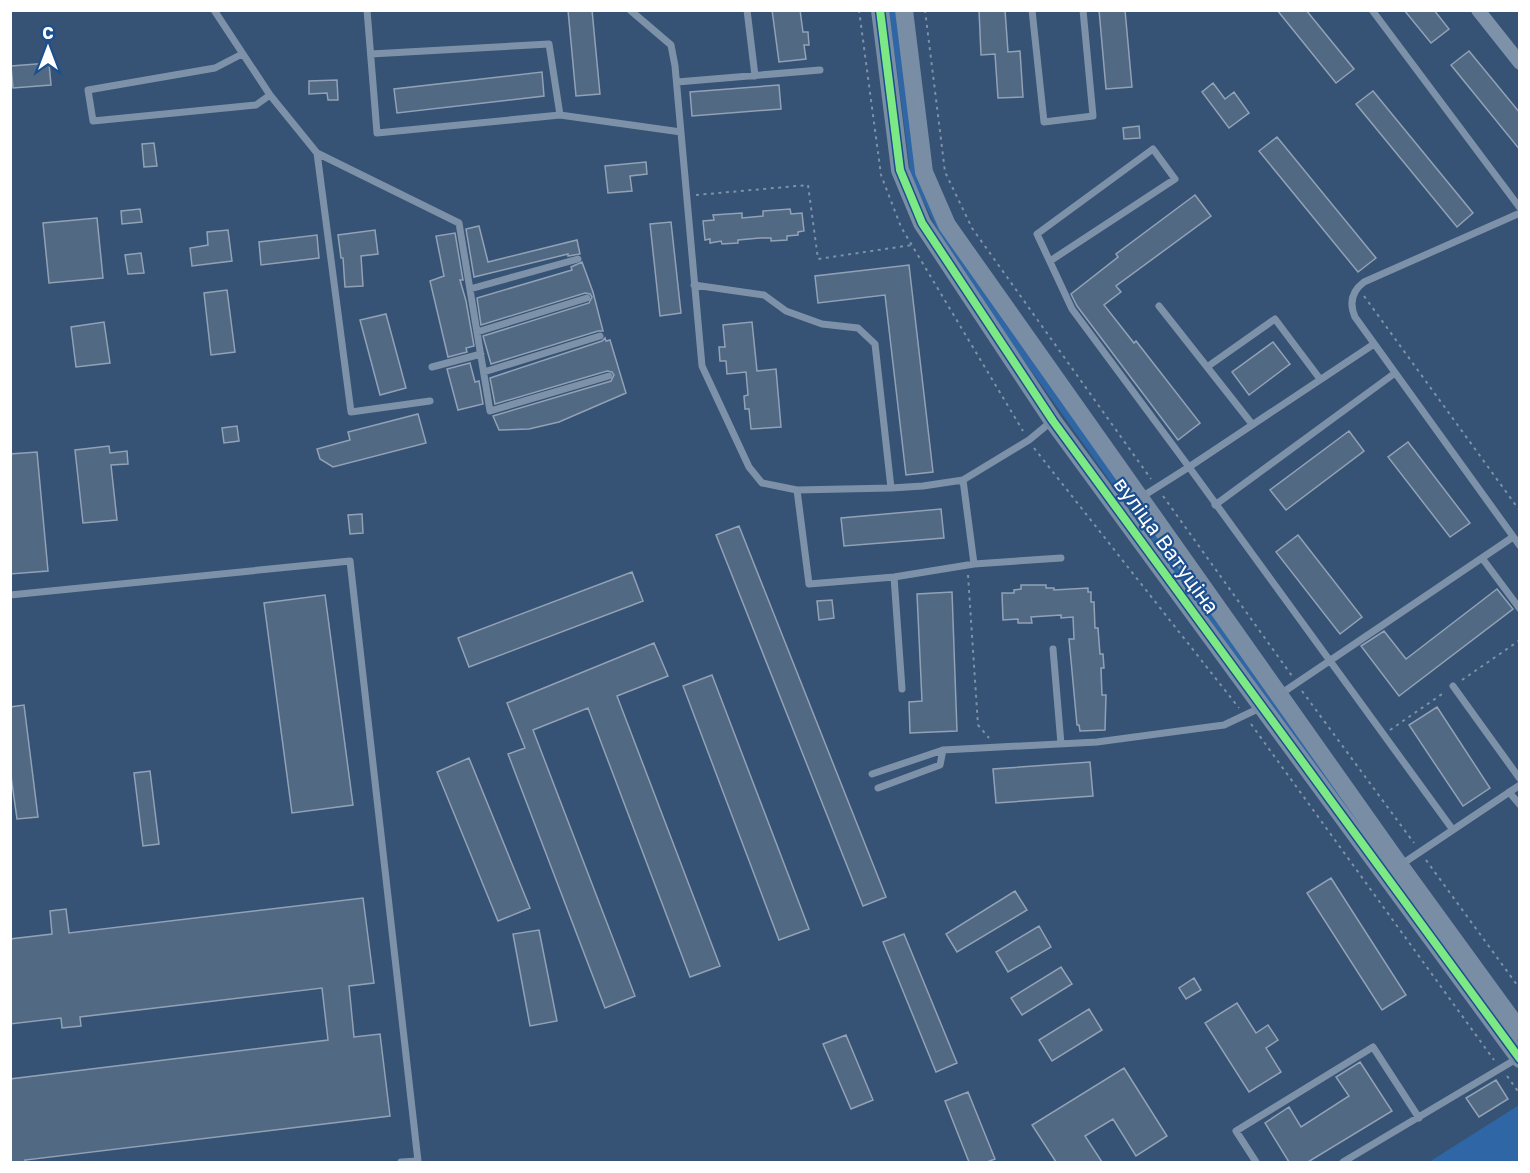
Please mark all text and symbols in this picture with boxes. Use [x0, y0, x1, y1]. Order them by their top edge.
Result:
north arrow [18, 18, 78, 78]
text: С [42, 23, 54, 43]
street label: вуліца Ватуціна [1109, 472, 1225, 618]

